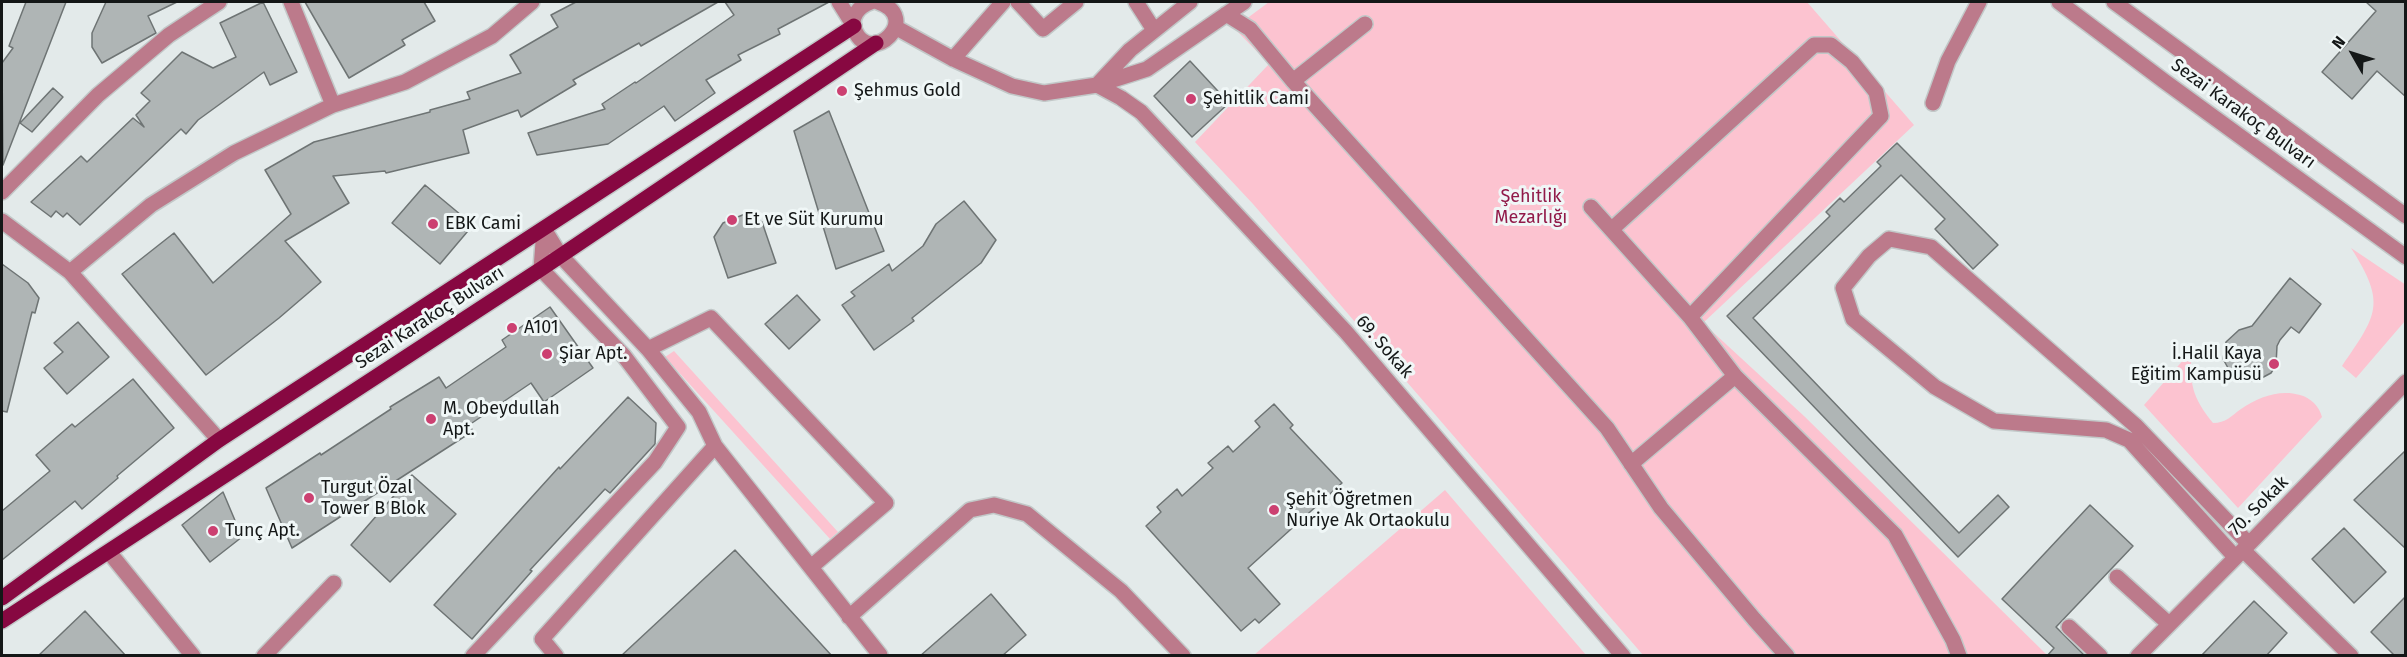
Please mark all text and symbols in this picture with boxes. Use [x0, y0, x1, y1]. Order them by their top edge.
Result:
north arrow [2323, 24, 2383, 84]
text: N [2328, 32, 2349, 52]
street label: Sezai Karakoç Bulvarı [2167, 54, 2319, 174]
place label: Şehmus Gold [854, 80, 961, 102]
marker: Şehmus Gold [835, 84, 849, 98]
place label: Şehitlik Cami [1203, 88, 1309, 110]
marker: Şehitlik Cami [1184, 92, 1198, 106]
park label: Şehitlik Mezarlığı [1495, 186, 1567, 228]
place label: Et ve Süt Kurumu [744, 209, 884, 231]
place label: EBK Cami [445, 213, 521, 235]
marker: Et ve Süt Kurumu [725, 213, 739, 227]
marker: EBK Cami [426, 217, 440, 231]
street label: Sezai Karakoç Bulvarı [352, 262, 508, 374]
street label: 69. Sokak [1351, 311, 1417, 383]
place label: A101 [524, 317, 559, 339]
marker: A101 [505, 321, 519, 335]
place label: Şiar Apt. [559, 343, 627, 365]
place label: İ.Halil Kaya Eğitim Kampüsü [2131, 343, 2262, 386]
marker: Şiar Apt. [540, 347, 554, 361]
marker: İ.Halil Kaya Eğitim Kampüsü [2267, 357, 2281, 371]
place label: M. Obeydullah Apt. [443, 398, 560, 440]
marker: M. Obeydullah Apt. [424, 412, 438, 426]
street label: 70. Sokak [2225, 472, 2293, 540]
place label: Turgut Özal Tower B Blok [321, 477, 426, 520]
place label: Şehit Öğretmen Nuriye Ak Ortaokulu [1286, 489, 1450, 532]
marker: Turgut Özal Tower B Blok [302, 491, 316, 505]
marker: Şehit Öğretmen Nuriye Ak Ortaokulu [1267, 503, 1281, 517]
place label: Tunç Apt. [225, 520, 300, 542]
marker: Tunç Apt. [206, 524, 220, 538]

